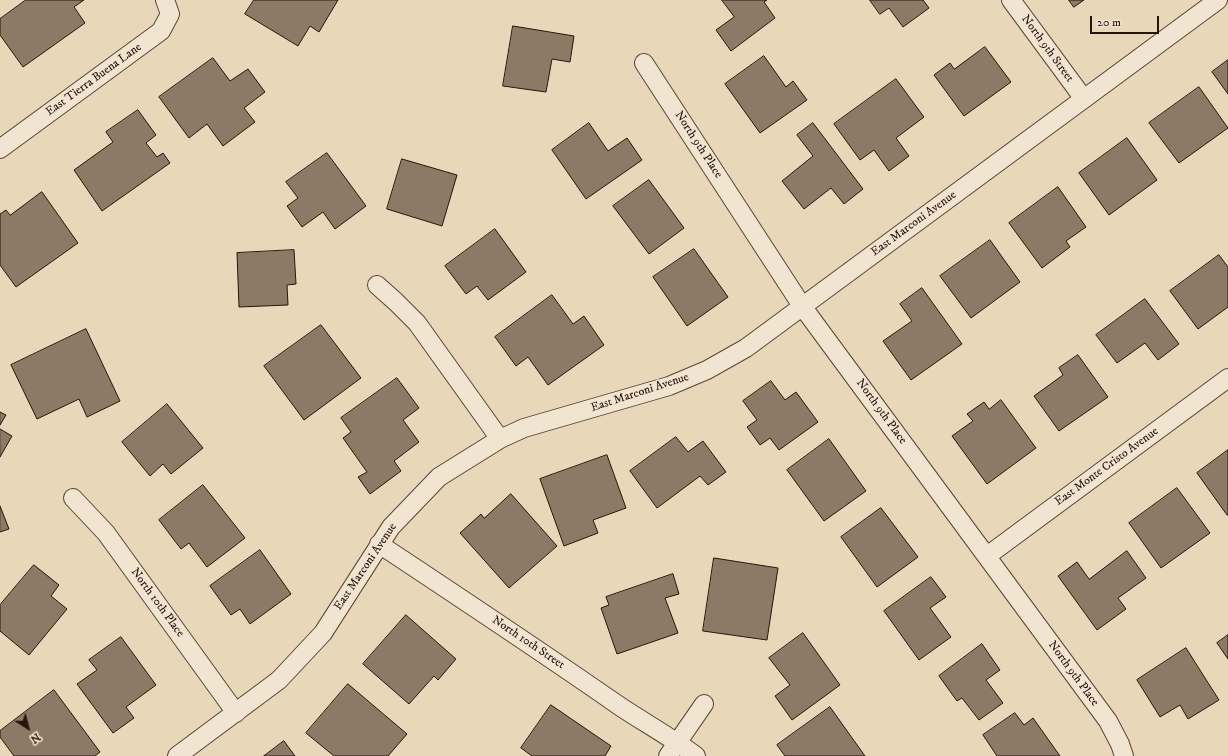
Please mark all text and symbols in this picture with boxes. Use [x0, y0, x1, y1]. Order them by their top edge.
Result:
scale bar [1092, 8, 1161, 34]
street label: North 9th Street [1018, 13, 1076, 85]
text: 20 m [1097, 15, 1121, 30]
street label: East Tierra Buena Lane [43, 40, 145, 120]
street label: North 9th Place [671, 109, 725, 181]
street label: East Marconi Avenue [868, 188, 960, 260]
street label: East Marconi Avenue [589, 370, 691, 416]
street label: North 9th Place [853, 377, 909, 447]
street label: East Monte Cristo Avenue [1052, 425, 1162, 509]
street label: East Marconi Avenue [331, 521, 401, 613]
street label: North 10th Place [127, 566, 187, 640]
street label: North 10th Street [489, 613, 567, 673]
street label: North 9th Place [1045, 639, 1101, 709]
north arrow [8, 708, 48, 748]
text: N [27, 729, 43, 746]

